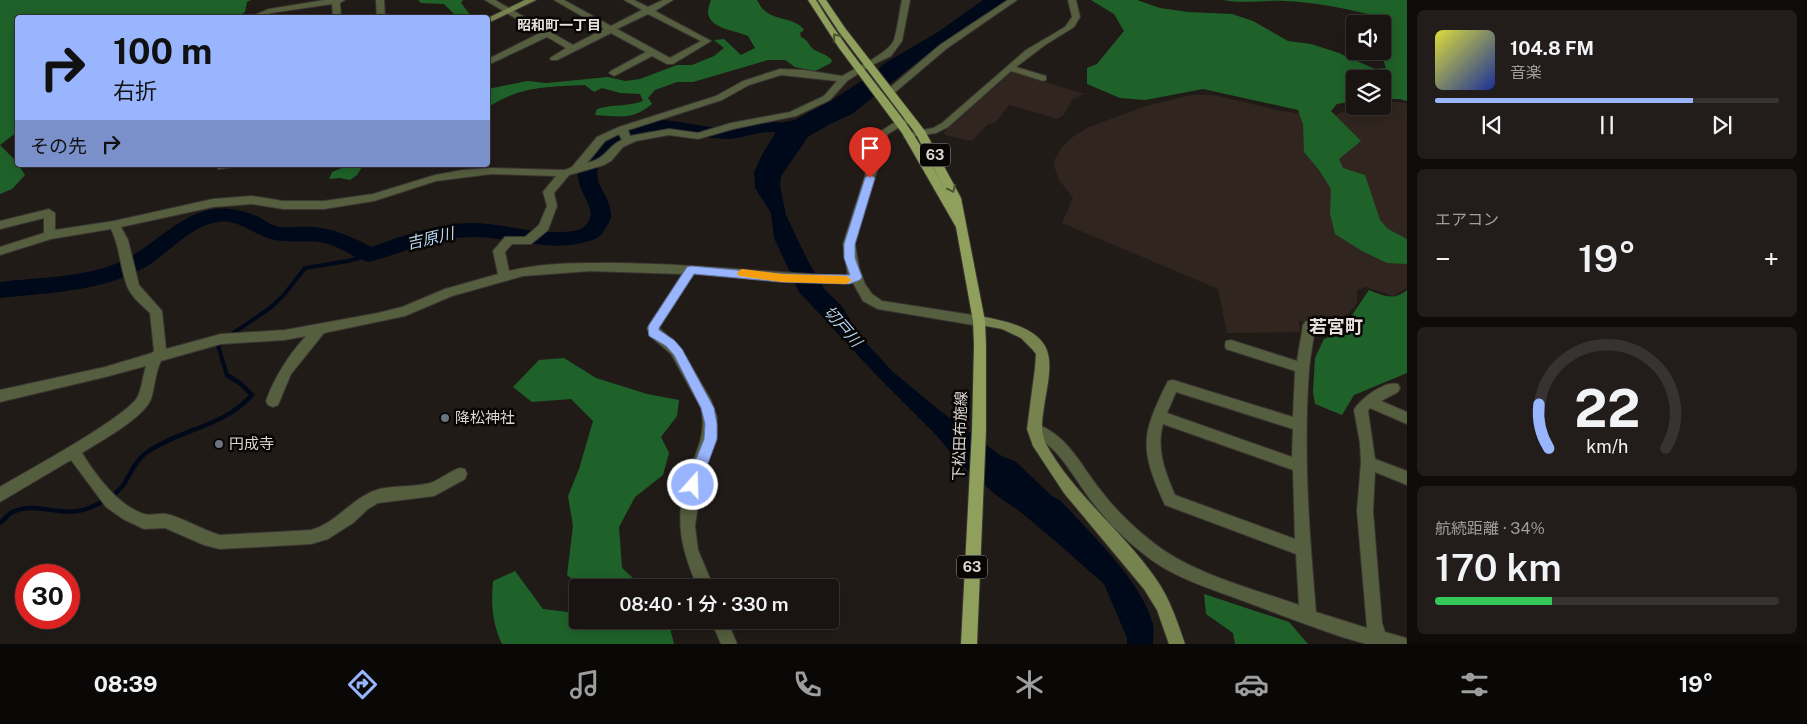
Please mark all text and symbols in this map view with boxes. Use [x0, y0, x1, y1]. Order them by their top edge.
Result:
map controls [1346, 15, 1391, 115]
button: sound [1346, 15, 1391, 60]
district label: 昭和町一丁目 [517, 17, 601, 33]
text: 100 m [113, 31, 212, 72]
one-way arrow [834, 34, 842, 43]
icon: right [30, 35, 95, 100]
text: 104.8 FM [1510, 37, 1594, 59]
text: 音楽 [1510, 63, 1542, 82]
button: layers [1346, 70, 1391, 115]
text: 右折 [113, 78, 157, 104]
icon: previous [1478, 111, 1506, 139]
icon: pause [1593, 111, 1621, 139]
icon: next [1708, 111, 1736, 139]
pin [849, 127, 891, 178]
icon: right [97, 130, 125, 158]
icon: arrive [856, 134, 884, 162]
text: その先 [30, 135, 87, 157]
road number: 63 [920, 144, 950, 166]
one-way arrow [946, 184, 956, 193]
text: エアコン [1435, 210, 1499, 229]
water label: 吉原川 [405, 223, 458, 253]
text: 19° [1578, 236, 1636, 281]
text: − [1435, 242, 1451, 275]
text: + [1763, 242, 1779, 275]
water label: 切戸川 [820, 302, 867, 352]
district label: 若宮町 [1309, 316, 1363, 337]
text: 22 [1574, 378, 1640, 439]
street label: 下松田布施線 [949, 391, 970, 481]
place label: 降松神社 [455, 409, 515, 426]
marker: 降松神社 [439, 412, 451, 424]
place label: 円成寺 [229, 435, 274, 452]
text: km/h [1586, 436, 1628, 457]
marker: 円成寺 [213, 438, 225, 450]
position arrow [666, 458, 718, 510]
text: 航続距離 · 34% [1435, 519, 1545, 538]
text: 170 km [1435, 545, 1562, 590]
road number: 63 [957, 556, 987, 578]
speed limit sign: 30 [15, 564, 80, 629]
text: 08:40 · 1 分 · 330 m [619, 593, 789, 615]
icon: directions [345, 667, 380, 702]
icon: music [567, 667, 602, 702]
icon: phone [790, 667, 825, 702]
icon: climate [1012, 667, 1047, 702]
icon: car [1234, 667, 1269, 702]
icon: filters [1457, 667, 1492, 702]
text: 08:39 [94, 671, 158, 697]
text: 19° [1679, 671, 1713, 697]

